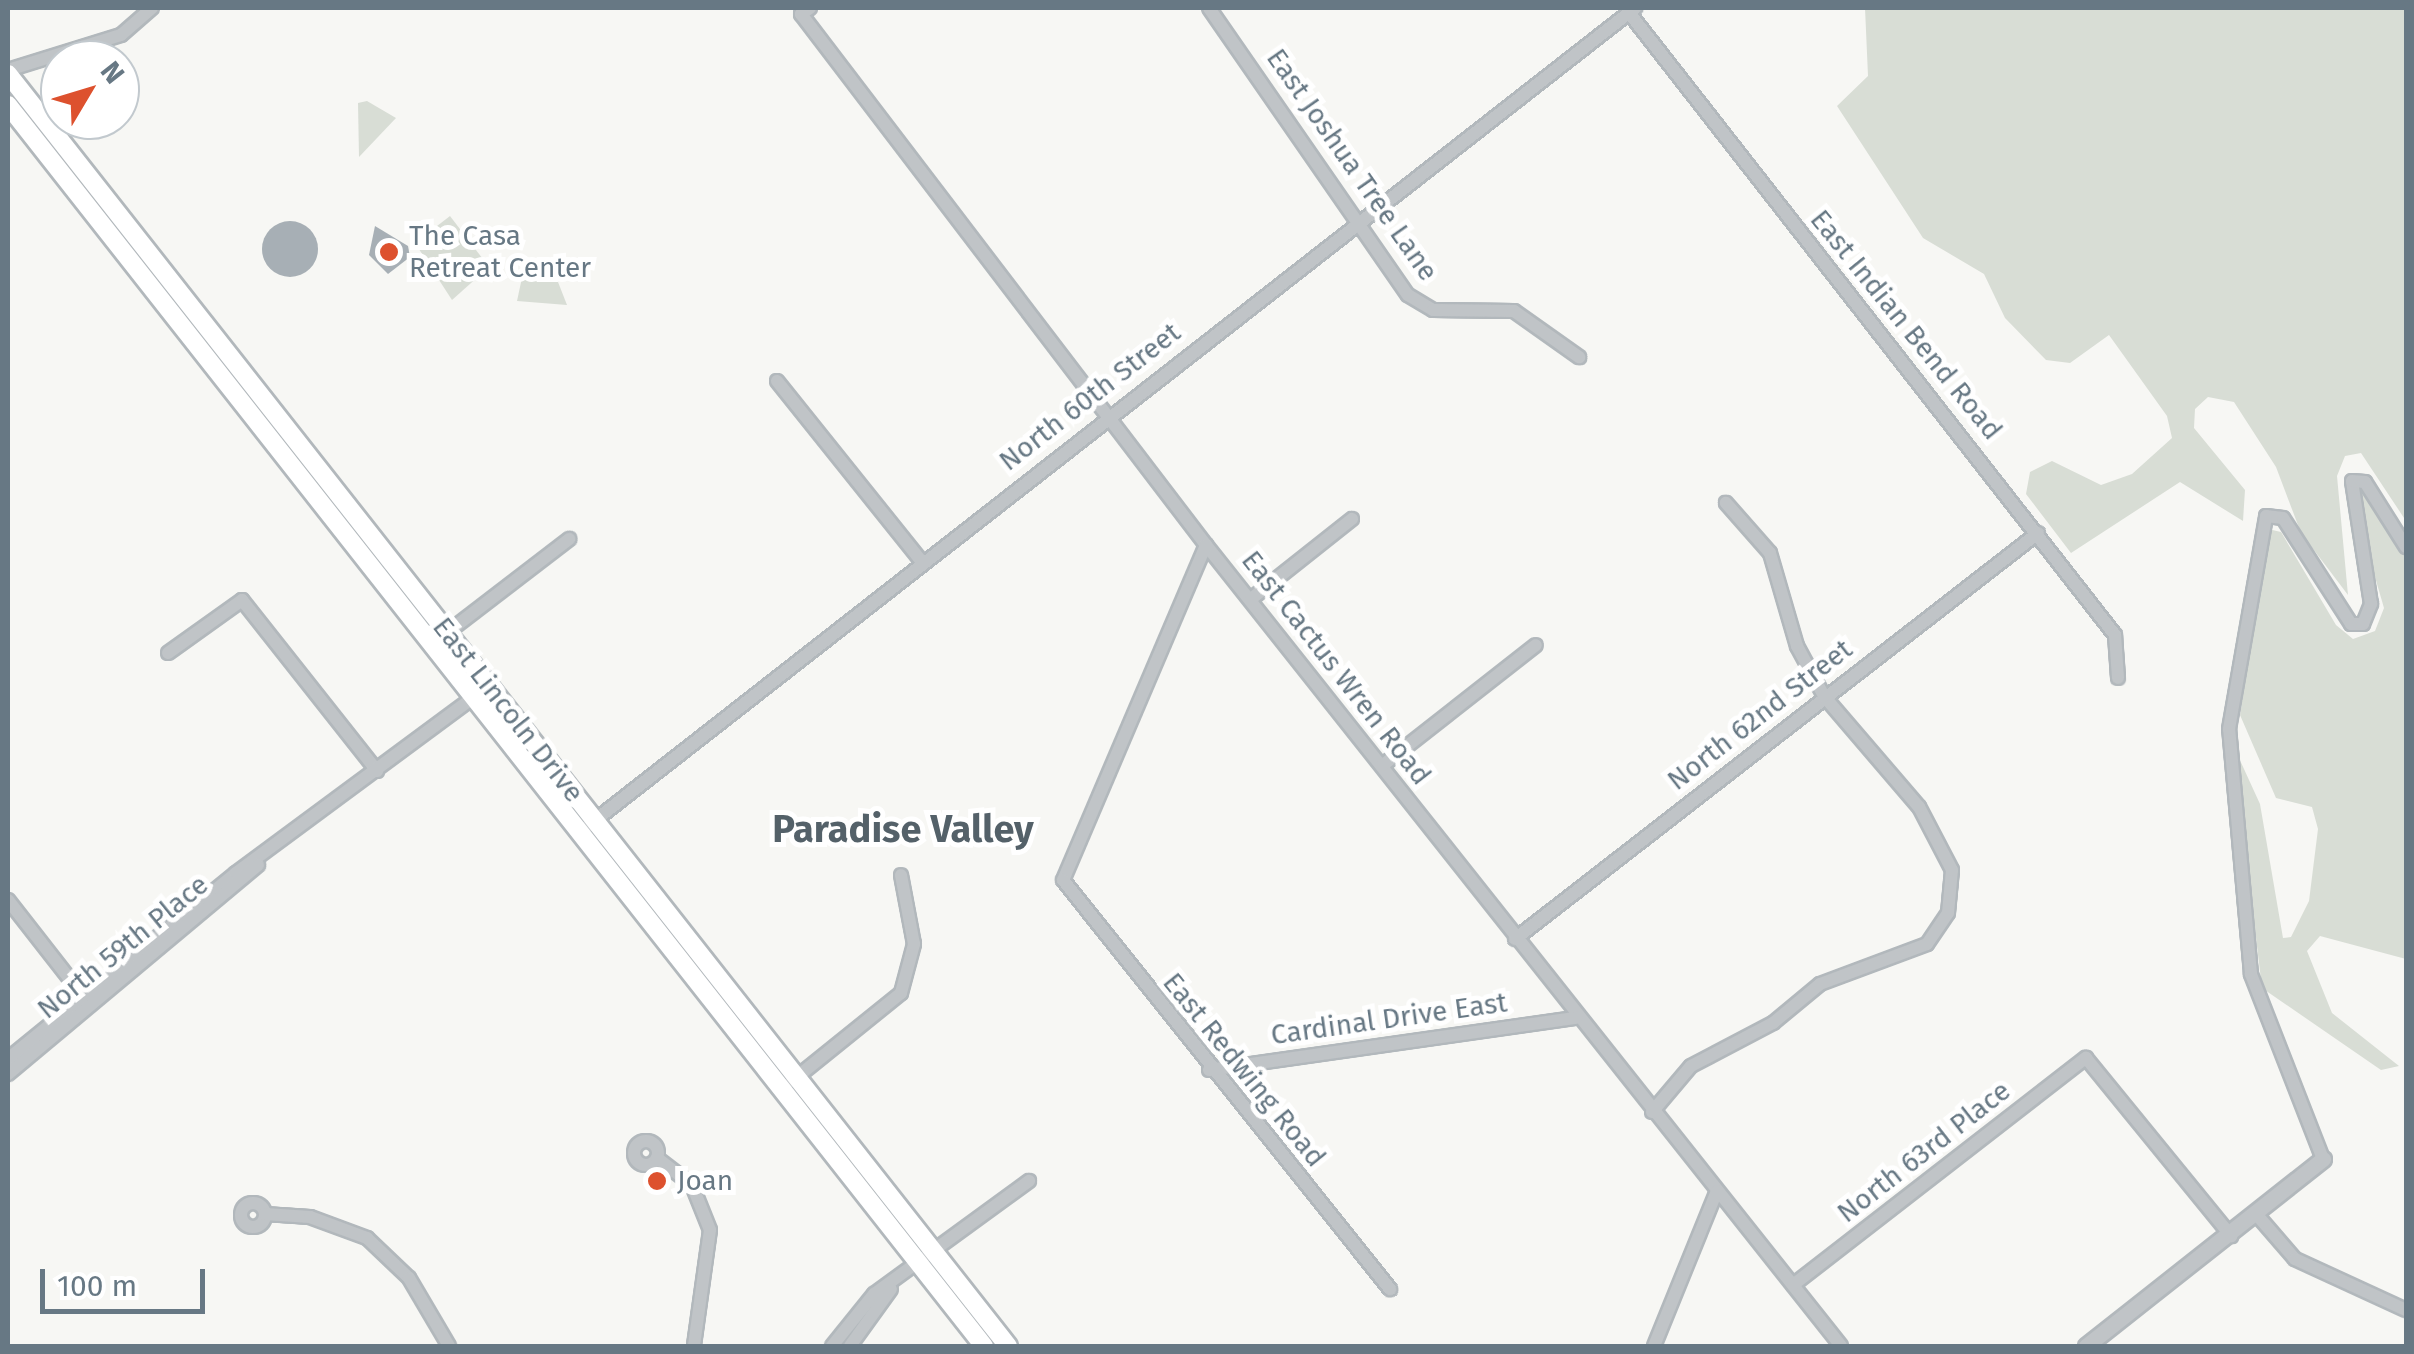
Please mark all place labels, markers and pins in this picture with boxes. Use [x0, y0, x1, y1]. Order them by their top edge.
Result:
place label: The Casa Retreat Center [409, 219, 591, 285]
marker: The Casa Retreat Center [378, 241, 400, 263]
place label: Joan [677, 1164, 733, 1198]
marker: Joan [646, 1170, 668, 1192]

